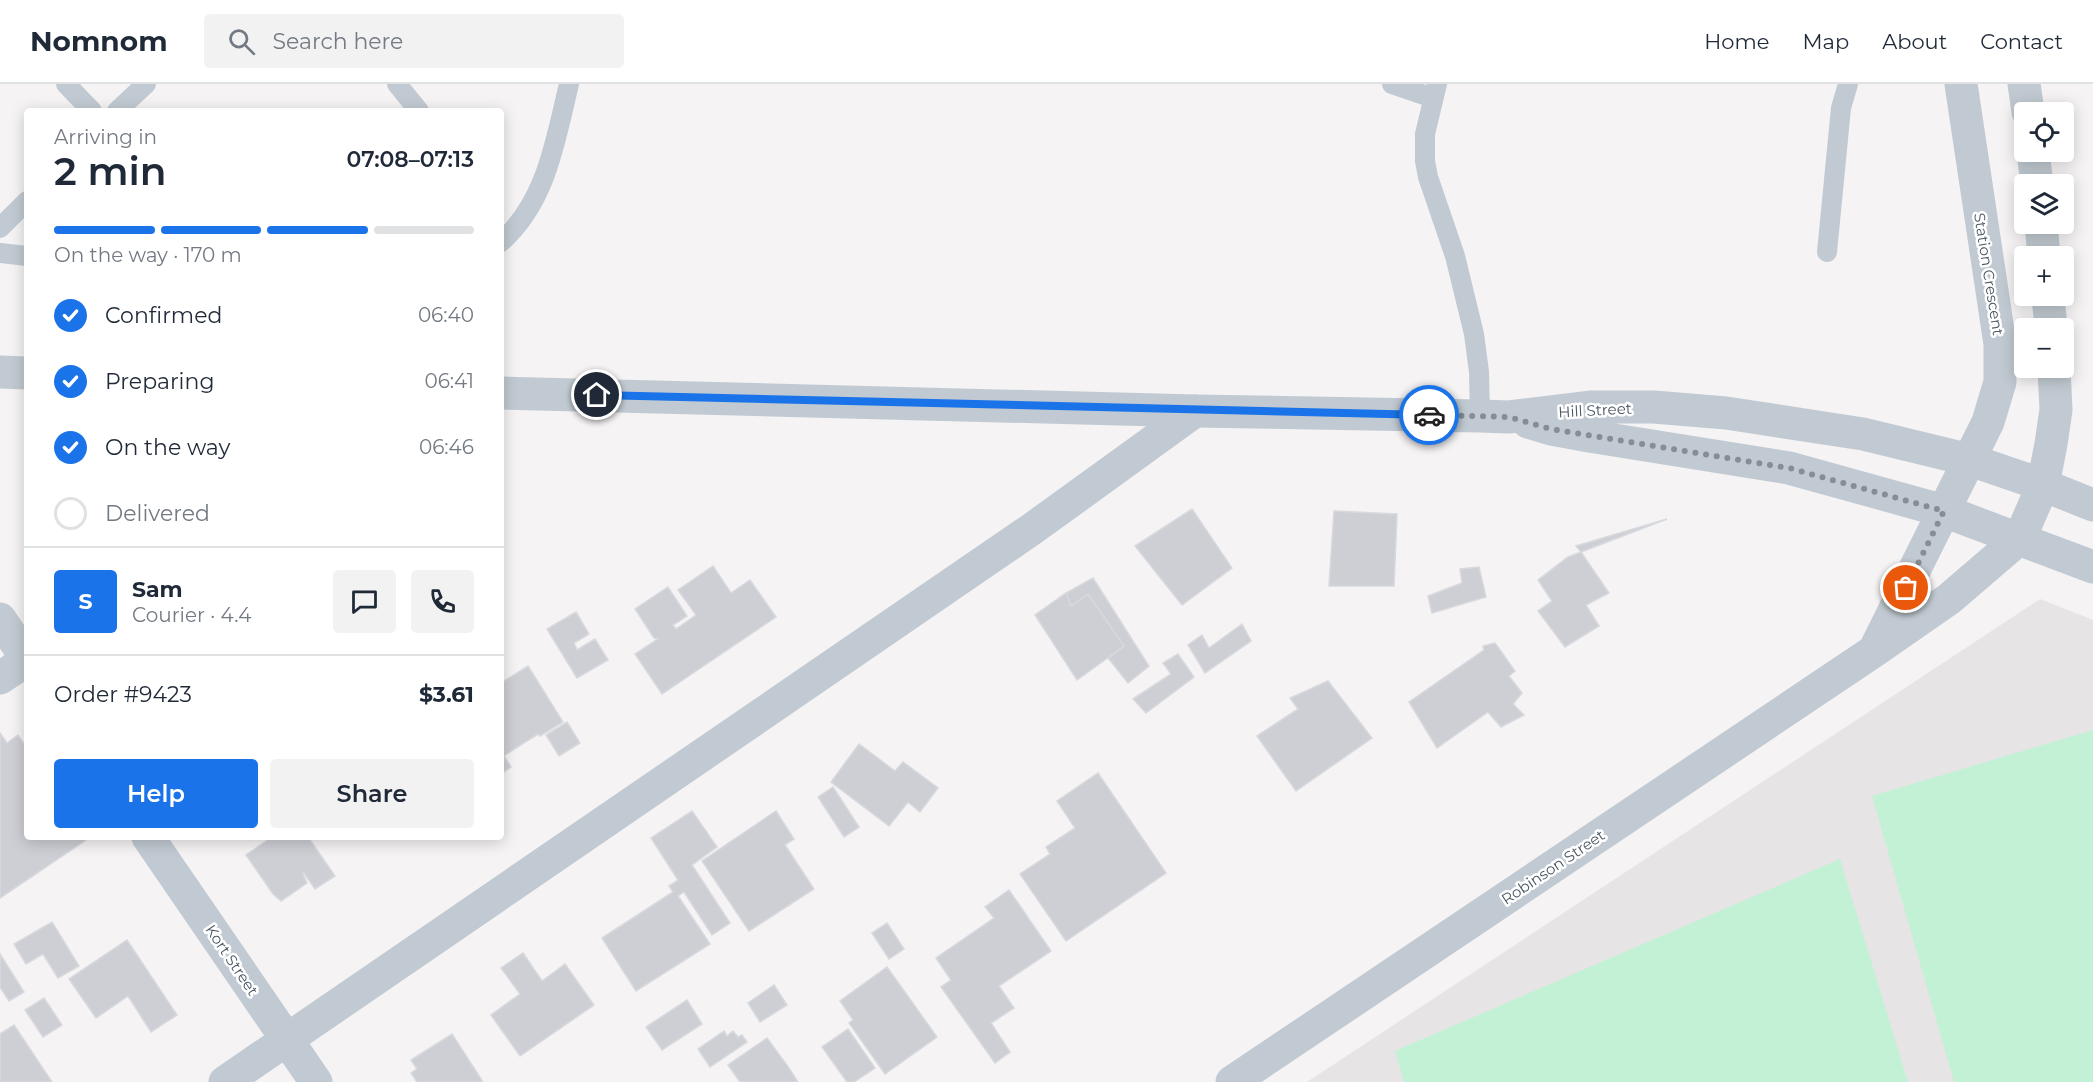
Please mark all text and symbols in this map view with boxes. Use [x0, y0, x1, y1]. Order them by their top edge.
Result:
search box [204, 14, 624, 68]
text: Nomnom [30, 24, 168, 58]
icon: search [225, 25, 258, 58]
text: Search here [273, 28, 403, 55]
text: Home [1704, 29, 1769, 54]
text: Map [1802, 29, 1849, 54]
text: About [1882, 29, 1947, 54]
text: Contact [1980, 29, 2063, 54]
map controls [2014, 102, 2074, 378]
button: locate [2014, 102, 2074, 162]
text: Arriving in [54, 125, 157, 149]
text: 07:08–07:13 [347, 146, 474, 173]
text: 2 min [54, 147, 167, 195]
button: layers [2014, 174, 2074, 234]
street label: Station Crescent [1970, 211, 2008, 337]
text: On the way · 170 m [54, 243, 242, 267]
button: + [2014, 246, 2074, 306]
icon: check [54, 299, 87, 332]
text: Confirmed [105, 302, 222, 329]
text: 06:40 [418, 303, 474, 327]
button: − [2014, 318, 2074, 378]
icon: check [54, 365, 87, 398]
text: Preparing [105, 368, 214, 395]
text: 06:41 [424, 369, 474, 393]
pin [571, 369, 622, 420]
icon: home [580, 378, 613, 411]
courier [1399, 385, 1459, 445]
icon: car [1413, 399, 1446, 432]
street label: Hill Street [1558, 399, 1632, 421]
icon: check [54, 431, 87, 464]
text: On the way [105, 434, 230, 461]
text: 06:46 [419, 435, 474, 459]
text: Delivered [105, 500, 210, 527]
pin [1880, 562, 1931, 613]
button: chat [333, 570, 396, 633]
button: phone [411, 570, 474, 633]
icon: bag [1889, 571, 1922, 604]
text: Sam [132, 576, 183, 603]
text: S [78, 588, 93, 615]
text: Courier · 4.4 [132, 603, 251, 627]
text: Order #9423 [54, 681, 192, 708]
text: $3.61 [419, 681, 474, 708]
button: Help [54, 759, 258, 828]
button: Share [270, 759, 474, 828]
street label: Robinson Street [1498, 825, 1608, 909]
street label: Kort Street [201, 921, 263, 999]

